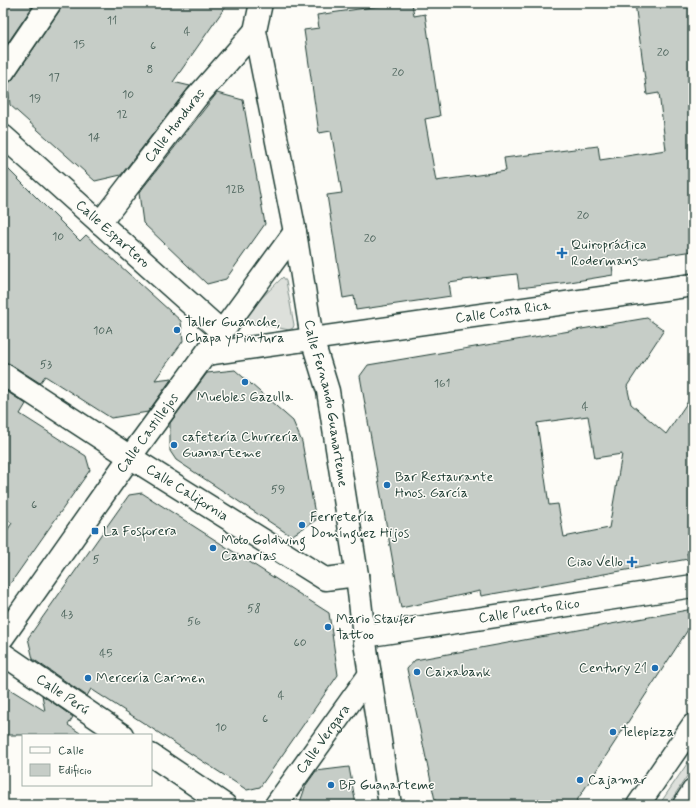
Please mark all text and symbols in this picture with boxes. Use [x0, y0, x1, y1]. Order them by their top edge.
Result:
house number: 11 [107, 13, 117, 29]
house number: 4 [184, 24, 191, 40]
house number: 15 [73, 37, 85, 53]
house number: 6 [150, 38, 156, 54]
house number: 20 [657, 45, 670, 61]
house number: 8 [147, 62, 153, 78]
house number: 20 [392, 65, 405, 81]
house number: 17 [48, 70, 60, 86]
street label: Calle Honduras [141, 85, 209, 166]
house number: 10 [122, 87, 134, 103]
house number: 19 [29, 91, 41, 107]
house number: 12 [116, 107, 128, 123]
house number: 14 [88, 130, 100, 146]
house number: 12B [225, 182, 245, 198]
street label: Calle Espartero [72, 196, 153, 272]
house number: 20 [577, 208, 590, 224]
house number: 10 [52, 229, 64, 245]
house number: 20 [364, 231, 377, 247]
place label: Quiropráctica Rodermans [571, 236, 647, 270]
marker: Quiropráctica Rodermans [556, 247, 568, 259]
street label: Calle Costa Rica [454, 296, 552, 328]
place label: Taller Guanche, Chapa y Pintura [185, 313, 284, 347]
street label: Calle Fernando Guanarteme [300, 319, 352, 488]
house number: 10A [93, 323, 113, 339]
marker: Taller Guanche, Chapa y Pintura [172, 325, 182, 335]
house number: 53 [40, 357, 52, 373]
house number: 161 [434, 376, 450, 392]
marker: Muebles Gazulla [240, 377, 250, 387]
place label: Muebles Gazulla [197, 388, 294, 406]
street label: Calle Castillejos [113, 390, 183, 477]
house number: 4 [582, 399, 589, 415]
place label: cafetería Churrería Guanarteme [182, 428, 299, 462]
marker: cafetería Churrería Guanarteme [169, 440, 179, 450]
street label: Calle California [142, 460, 232, 525]
place label: Bar Restaurante Hnos. García [395, 468, 494, 502]
marker: Bar Restaurante Hnos. García [382, 480, 392, 490]
house number: 59 [271, 482, 285, 498]
house number: 6 [31, 497, 37, 513]
place label: Ferretería Domínguez Hijos [310, 508, 410, 544]
marker: Ferretería Domínguez Hijos [297, 520, 307, 530]
place label: La Fosforera [103, 522, 177, 542]
marker: La Fosforera [90, 526, 100, 536]
place label: Moto Goldwing Canarias [221, 531, 306, 565]
marker: Moto Goldwing Canarias [208, 543, 218, 553]
house number: 5 [92, 552, 100, 568]
place label: Ciao Vello [567, 553, 623, 571]
marker: Ciao Vello [626, 556, 638, 568]
street label: Calle Puerto Rico [477, 594, 581, 627]
house number: 58 [247, 601, 261, 617]
house number: 43 [61, 607, 73, 623]
place label: Mario Staufer Tattoo [336, 610, 416, 644]
house number: 56 [187, 614, 201, 630]
marker: Mario Staufer Tattoo [323, 622, 333, 632]
house number: 60 [293, 635, 307, 651]
house number: 45 [99, 646, 113, 662]
place label: Century 21 [579, 659, 647, 677]
place label: Caixabank [425, 663, 491, 681]
marker: Century 21 [650, 663, 660, 673]
marker: Caixabank [412, 667, 422, 677]
place label: Mercería Carmen [96, 669, 205, 687]
street label: Calle Perú [32, 670, 93, 719]
marker: Mercería Carmen [83, 673, 93, 683]
house number: 4 [278, 688, 285, 704]
street label: Calle Vergara [292, 701, 354, 777]
house number: 6 [262, 711, 268, 727]
house number: 10 [215, 720, 227, 736]
place label: Telepizza [621, 723, 674, 741]
marker: Telepizza [608, 727, 618, 737]
legend [22, 734, 152, 786]
text: Calle [58, 743, 84, 759]
text: Edificio [58, 763, 92, 779]
place label: Cajamar [588, 771, 647, 789]
marker: Cajamar [575, 775, 585, 785]
place label: BP Guanarteme [339, 776, 435, 794]
marker: BP Guanarteme [326, 780, 336, 790]

